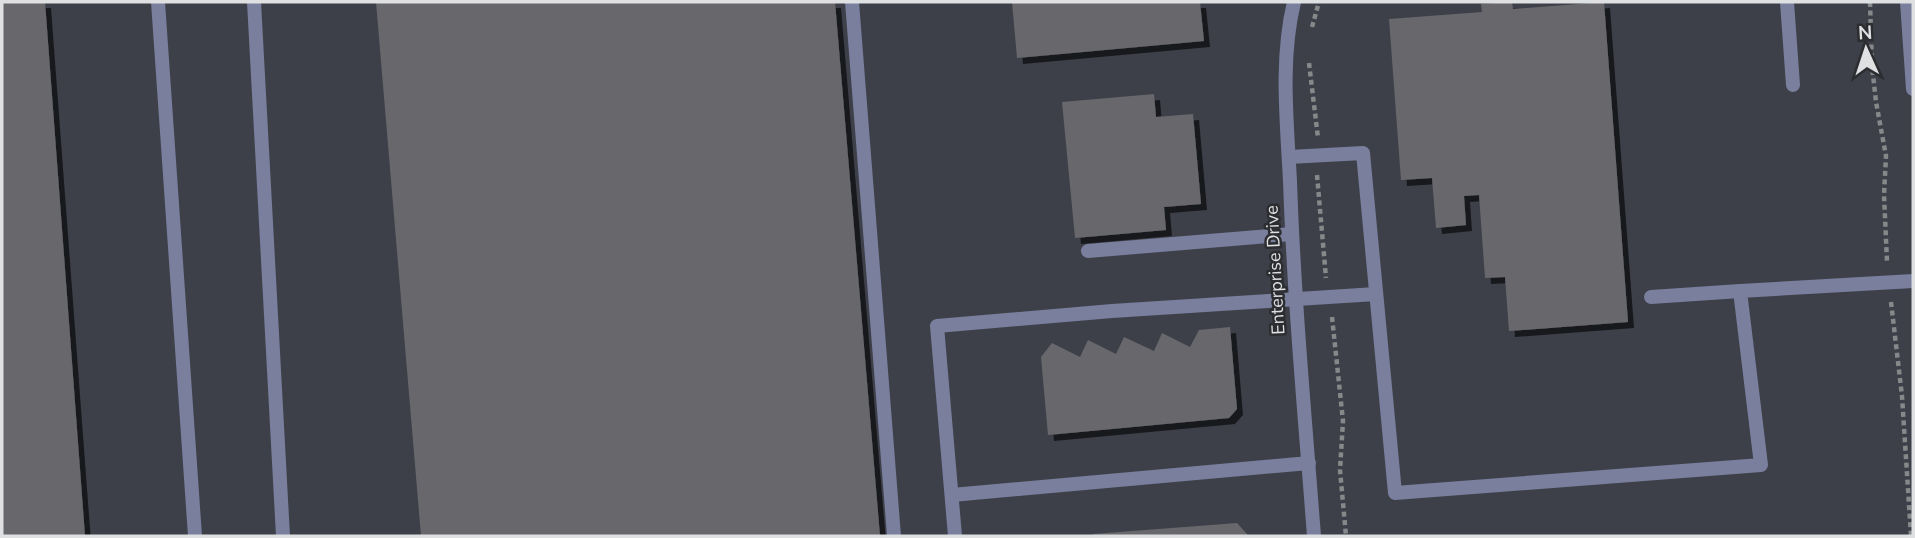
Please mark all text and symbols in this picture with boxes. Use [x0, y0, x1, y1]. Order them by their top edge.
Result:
north arrow [1831, 14, 1901, 84]
text: N [1857, 20, 1873, 46]
street label: Enterprise Drive [1260, 205, 1290, 335]

